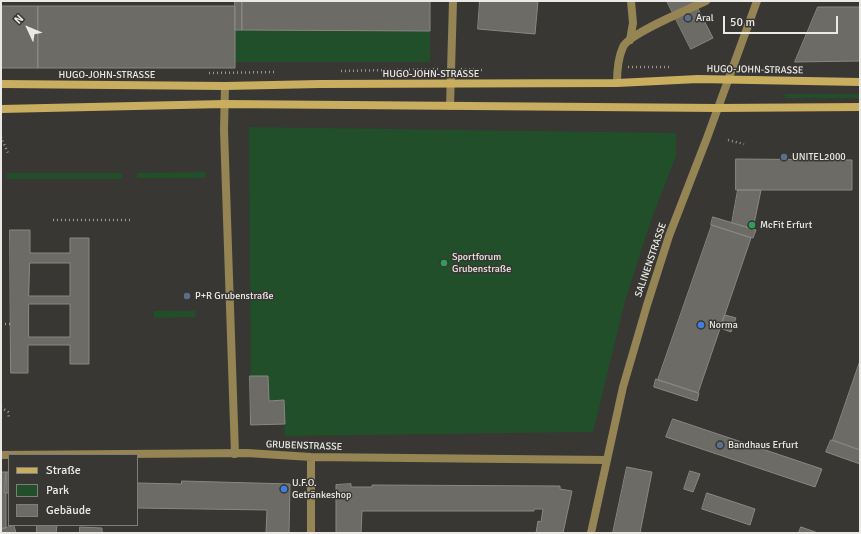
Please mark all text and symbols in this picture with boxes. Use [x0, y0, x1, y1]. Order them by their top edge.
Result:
north arrow [8, 8, 48, 48]
scale bar [725, 8, 840, 34]
text: N [12, 12, 26, 27]
place label: Aral [696, 12, 714, 24]
marker: Aral [683, 13, 693, 23]
text: 50 m [730, 15, 755, 30]
street label: HUGO-JOHN-STRASSE [707, 63, 803, 77]
street label: HUGO-JOHN-STRASSE [383, 68, 479, 80]
street label: HUGO-JOHN-STRASSE [59, 69, 155, 81]
place label: UNITEL2000 [792, 151, 846, 163]
marker: UNITEL2000 [779, 152, 789, 162]
place label: McFit Erfurt [760, 219, 812, 231]
marker: McFit Erfurt [747, 220, 757, 230]
street label: SALINENSTRASSE [633, 221, 669, 299]
place label: Sportforum Grubenstraße [452, 251, 511, 274]
marker: Sportforum Grubenstraße [439, 258, 449, 268]
place label: P+R Grubenstraße [195, 290, 273, 302]
marker: P+R Grubenstraße [182, 291, 192, 301]
place label: Norma [709, 319, 738, 331]
marker: Norma [696, 320, 706, 330]
street label: GRUBENSTRASSE [266, 439, 342, 453]
place label: Bandhaus Erfurt [728, 439, 798, 451]
marker: Bandhaus Erfurt [715, 440, 725, 450]
legend [8, 454, 138, 526]
text: Straße [46, 463, 81, 478]
place label: U.F.O. Getränkeshop [292, 477, 351, 500]
text: Park [46, 483, 69, 498]
marker: U.F.O. Getränkeshop [279, 484, 289, 494]
text: Gebäude [46, 503, 91, 518]

